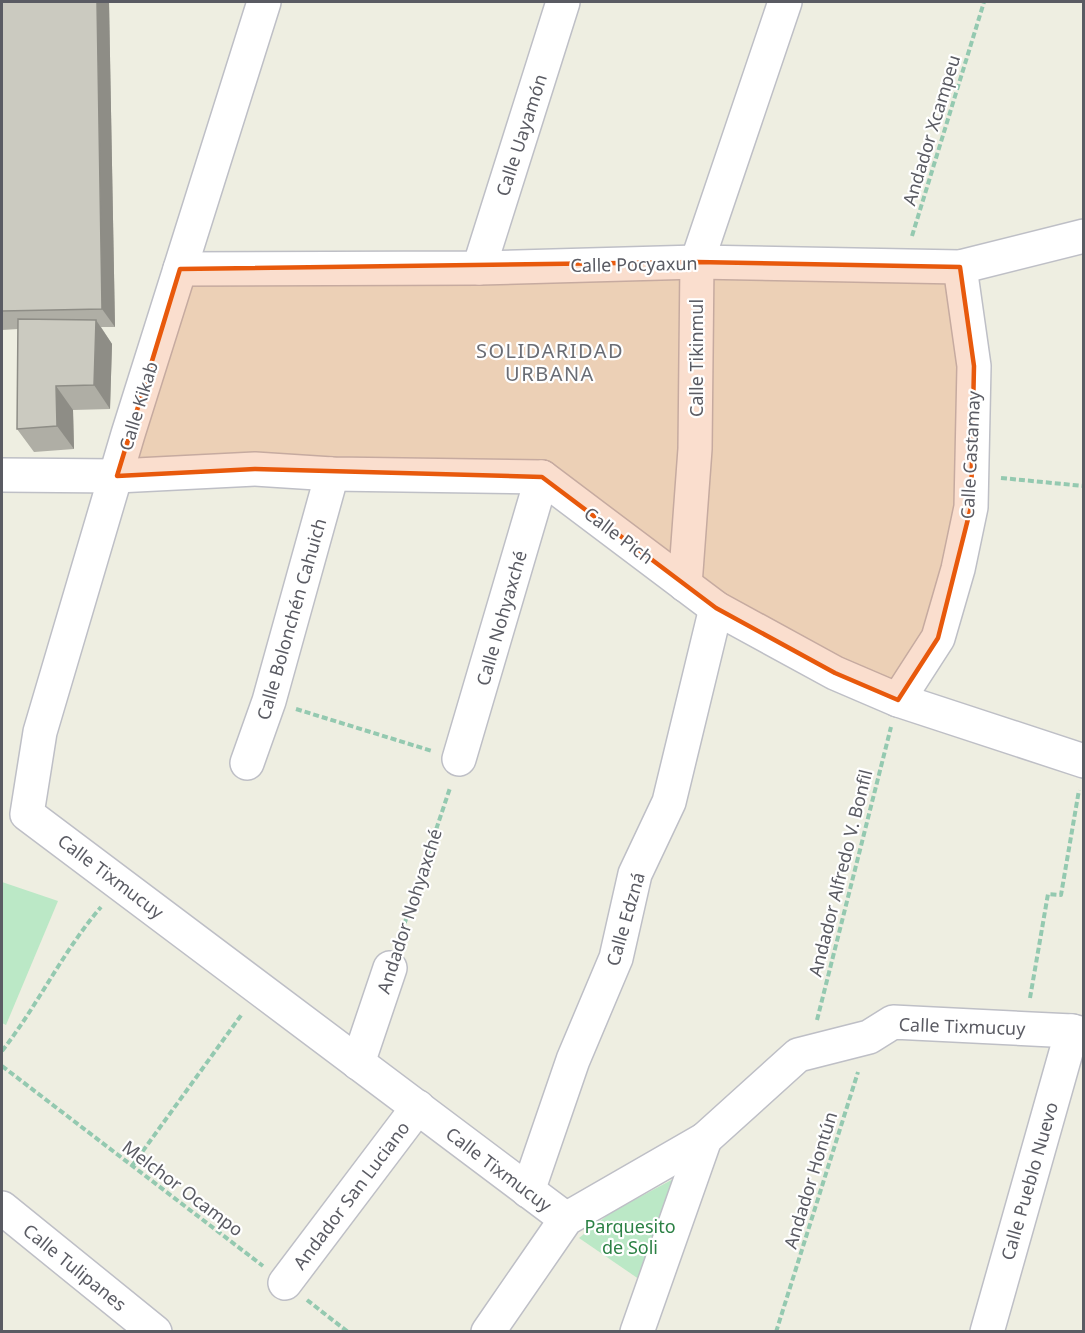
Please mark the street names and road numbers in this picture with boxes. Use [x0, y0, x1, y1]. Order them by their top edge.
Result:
street label: Andador Xcampeu [897, 52, 965, 208]
street label: Calle Uayamón [490, 71, 552, 199]
street label: Calle Pocyaxun [570, 251, 698, 277]
street label: Calle Tikinmul [684, 299, 708, 417]
street label: Calle Kikab [113, 358, 163, 454]
street label: Calle Castamay [955, 389, 985, 520]
street label: Calle Pich [579, 501, 659, 569]
street label: Calle Bolonchén Cahuich [251, 515, 331, 723]
street label: Calle Nohyaxché [470, 548, 532, 688]
street label: Andador Alfredo V. Bonfil [803, 767, 877, 979]
street label: Andador Nohyaxché [371, 826, 447, 996]
street label: Calle Tixmucuy [53, 828, 169, 924]
street label: Calle Edzná [600, 869, 650, 969]
street label: Calle Tixmucuy [898, 1012, 1027, 1040]
street label: Calle Pueblo Nuevo [995, 1099, 1063, 1263]
street label: Andador Hontún [778, 1109, 842, 1251]
street label: Andador San Luciano [287, 1116, 415, 1274]
street label: Calle Tixmucuy [441, 1121, 557, 1217]
street label: Melchor Ocampo [118, 1135, 248, 1241]
street label: Calle Tulipanes [18, 1218, 132, 1316]

